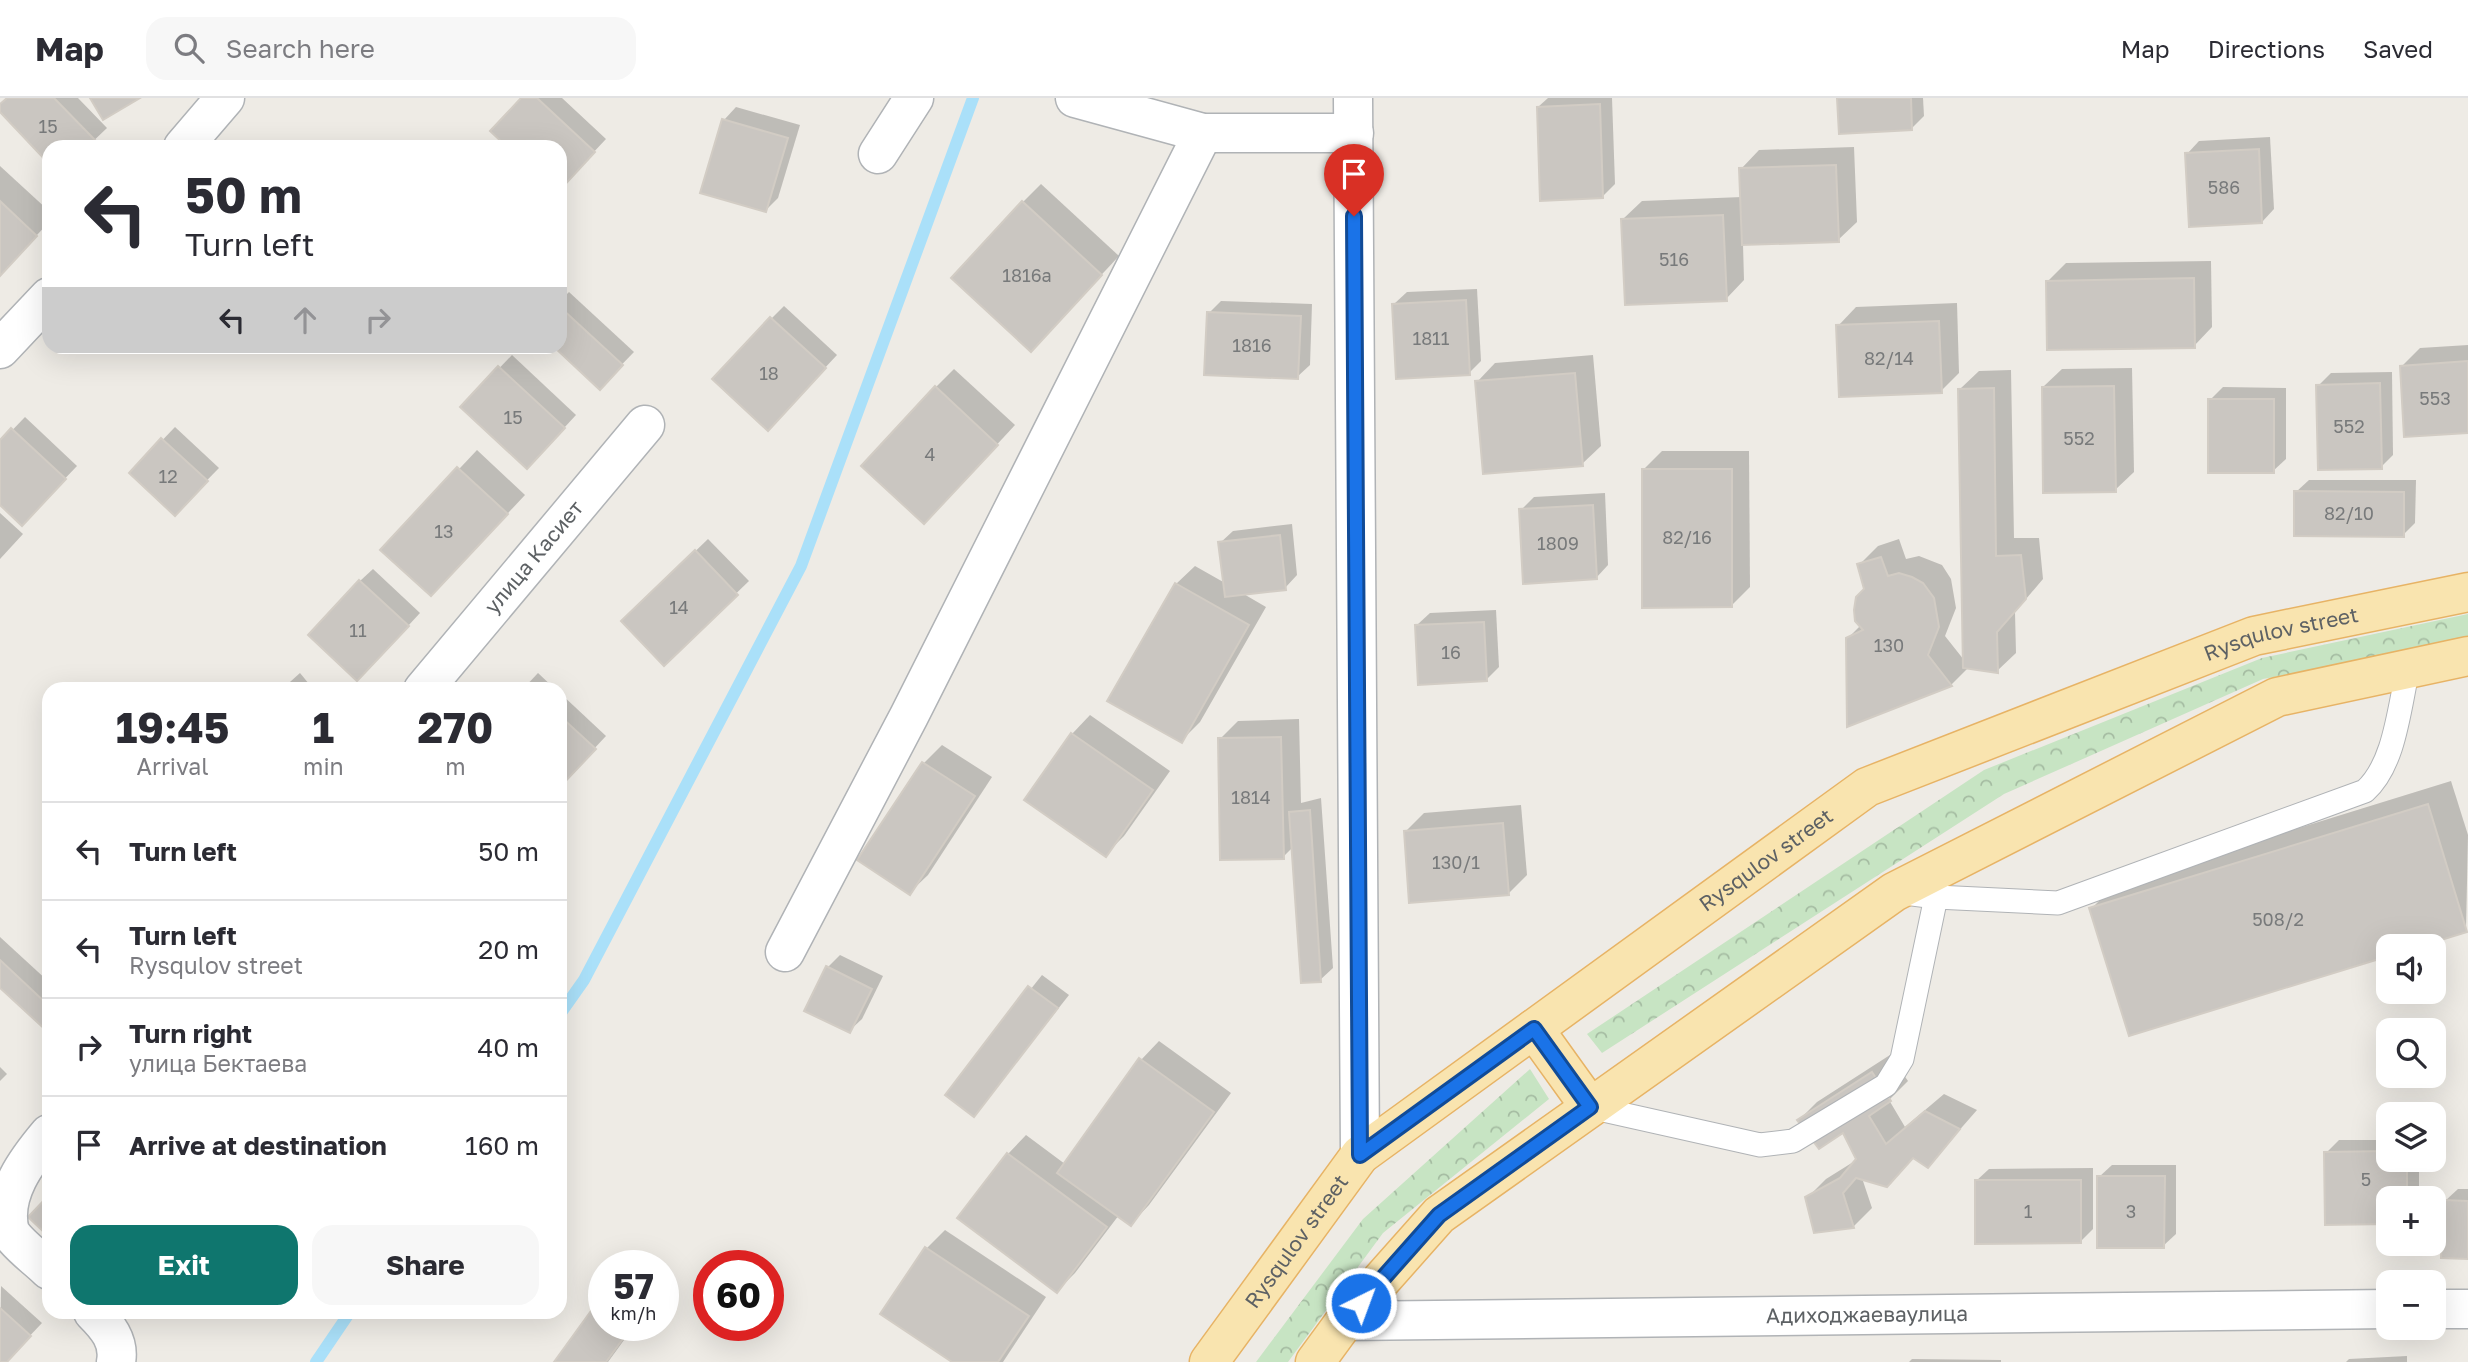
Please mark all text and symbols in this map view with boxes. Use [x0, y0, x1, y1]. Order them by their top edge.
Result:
search box [146, 17, 636, 80]
text: Map [35, 29, 104, 68]
icon: search [170, 29, 208, 67]
text: Search here [226, 33, 375, 64]
text: Map [2121, 34, 2170, 63]
text: Directions [2208, 34, 2325, 63]
text: Saved [2363, 34, 2433, 63]
house number: 15 [38, 115, 58, 137]
pin [1324, 144, 1384, 216]
icon: arrive [1335, 155, 1373, 193]
text: 50 m [185, 165, 302, 224]
icon: left [70, 168, 161, 259]
house number: 586 [2208, 176, 2240, 198]
text: Turn left [185, 225, 314, 263]
house number: 516 [1659, 248, 1689, 270]
house number: 1816а [1002, 264, 1052, 286]
icon: left [213, 301, 251, 339]
icon: ahead [286, 301, 324, 339]
icon: right [359, 301, 397, 339]
house number: 1811 [1412, 327, 1450, 349]
house number: 1816 [1232, 334, 1272, 356]
house number: 82/14 [1864, 347, 1914, 369]
house number: 18 [759, 362, 779, 384]
house number: 553 [2419, 387, 2451, 409]
house number: 15 [503, 406, 523, 428]
house number: 552 [2333, 415, 2365, 437]
house number: 552 [2063, 427, 2095, 449]
house number: 4 [925, 443, 936, 465]
house number: 12 [158, 465, 178, 487]
street label: улица Касиет [478, 495, 588, 619]
house number: 82/10 [2324, 502, 2374, 524]
house number: 13 [434, 520, 454, 542]
house number: 82/16 [1662, 526, 1712, 548]
house number: 1809 [1537, 532, 1579, 554]
house number: 14 [669, 596, 689, 618]
street label: Rysqulov street [2200, 601, 2361, 666]
house number: 11 [349, 619, 367, 641]
house number: 130 [1874, 634, 1904, 656]
house number: 16 [1441, 641, 1461, 663]
text: 19:45 [116, 702, 229, 752]
text: 1 [313, 702, 334, 752]
text: 270 [417, 702, 493, 752]
text: Arrival [137, 752, 209, 780]
text: min [303, 752, 344, 780]
text: m [445, 752, 466, 780]
house number: 1814 [1231, 786, 1271, 808]
street label: Rysqulov street [1694, 802, 1837, 917]
icon: left [70, 832, 108, 870]
text: Turn left [129, 836, 237, 867]
text: 50 m [478, 836, 539, 867]
house number: 130/1 [1432, 851, 1480, 873]
house number: 508/2 [2252, 908, 2304, 930]
text: Turn left [129, 920, 237, 951]
icon: left [70, 930, 108, 968]
text: 20 m [478, 934, 539, 965]
map controls [2376, 934, 2446, 1340]
button: sound [2376, 934, 2446, 1004]
text: Rysqulov street [129, 951, 303, 979]
text: Turn right [129, 1018, 252, 1049]
button: search [2376, 1018, 2446, 1088]
icon: right [70, 1028, 108, 1066]
text: 40 m [478, 1032, 539, 1063]
text: улица Бектаева [129, 1049, 307, 1077]
button: layers [2376, 1102, 2446, 1172]
icon: arrive [70, 1126, 108, 1164]
text: Arrive at destination [129, 1130, 387, 1161]
text: 160 m [465, 1130, 539, 1161]
house number: 5 [2361, 1168, 2371, 1190]
street label: Rysqulov street [1239, 1169, 1353, 1313]
button: + [2376, 1186, 2446, 1256]
house number: 1 [2024, 1200, 2033, 1222]
house number: 3 [2126, 1200, 2136, 1222]
button: Exit [70, 1225, 298, 1305]
button: Share [312, 1225, 539, 1305]
speed limit sign: 60 [693, 1250, 784, 1341]
text: 57 [613, 1265, 654, 1307]
position arrow [1324, 1266, 1398, 1340]
button: − [2376, 1270, 2446, 1340]
street label: Адиходжаеваулица [1766, 1300, 1968, 1328]
text: km/h [611, 1302, 656, 1324]

